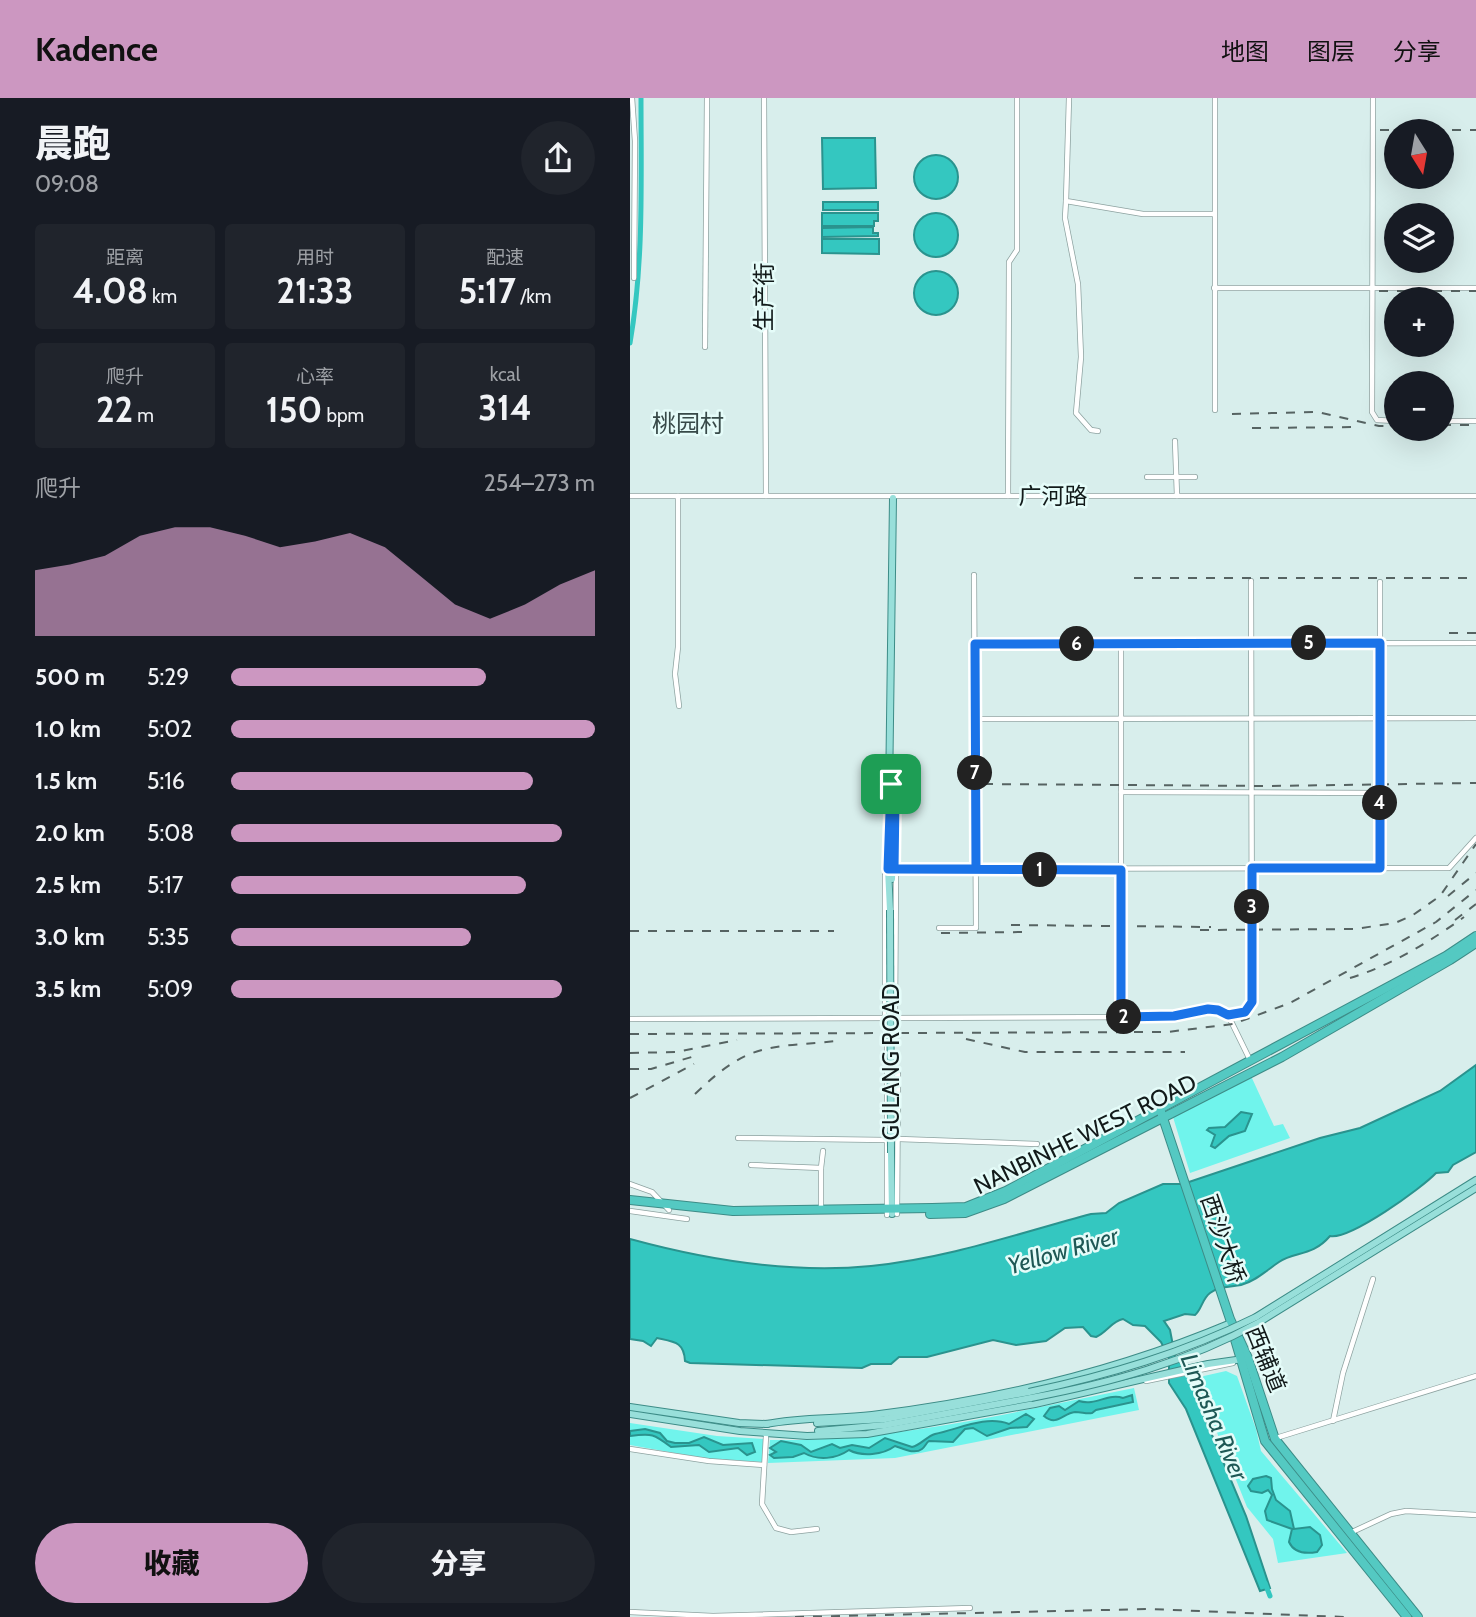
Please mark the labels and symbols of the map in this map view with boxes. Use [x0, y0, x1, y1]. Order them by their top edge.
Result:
north arrow [1384, 119, 1454, 189]
street label: 生产街 [750, 263, 778, 332]
district label: 桃园村 [652, 409, 724, 438]
street label: 广河路 [1019, 482, 1088, 510]
pin: 6 [1060, 626, 1094, 662]
pin: 5 [1292, 626, 1326, 660]
pin [861, 754, 921, 814]
pin: 7 [958, 756, 992, 790]
pin: 4 [1362, 786, 1398, 820]
pin: 1 [1022, 852, 1058, 888]
pin: 3 [1234, 890, 1270, 924]
street label: GULANG ROAD [877, 984, 905, 1140]
pin: 2 [1106, 1000, 1142, 1034]
street label: NANBINHE WEST ROAD [969, 1068, 1201, 1200]
street label: 西沙大桥 [1195, 1191, 1251, 1287]
water label: Yellow River [1004, 1220, 1123, 1280]
street label: 西辅道 [1240, 1322, 1292, 1396]
water label: Limasha River [1175, 1349, 1255, 1486]

